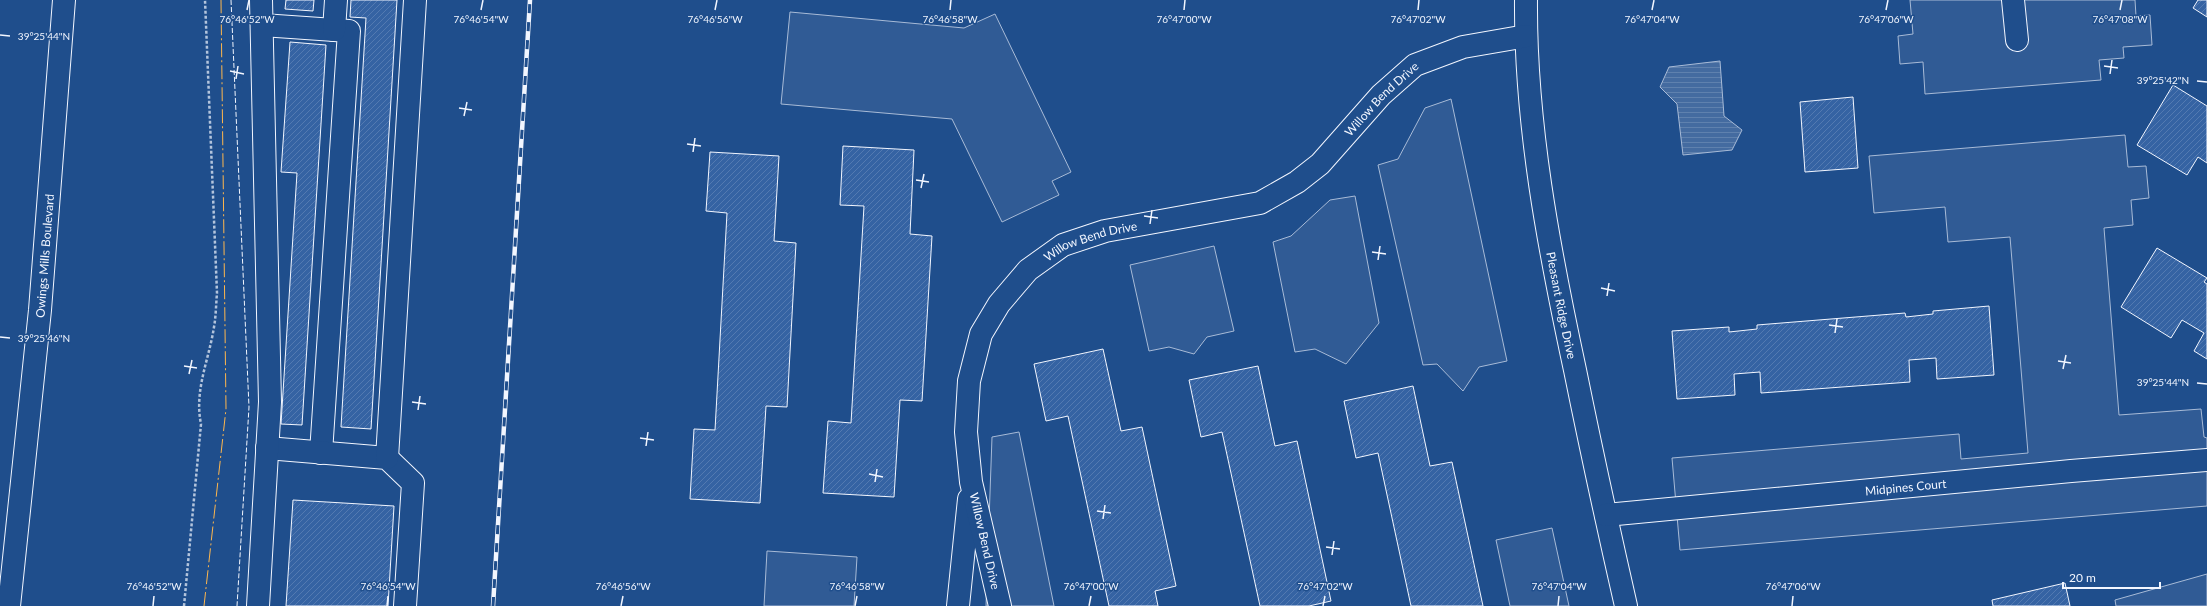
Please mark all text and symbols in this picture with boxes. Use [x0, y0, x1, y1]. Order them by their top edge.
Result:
text: 76°46'52"W [219, 13, 275, 25]
text: 76°46'54"W [453, 13, 509, 25]
text: 76°46'56"W [687, 13, 743, 25]
text: 76°46'58"W [922, 13, 978, 25]
text: 76°47'00"W [1156, 13, 1212, 25]
text: 76°47'02"W [1390, 13, 1446, 25]
text: 76°47'04"W [1624, 13, 1680, 25]
text: 76°47'06"W [1858, 13, 1914, 25]
text: 76°47'08"W [2092, 13, 2148, 25]
text: 39°25'44"N [18, 30, 70, 42]
street label: Willow Bend Drive [1341, 58, 1421, 139]
text: 39°25'42"N [2137, 74, 2189, 86]
street label: Owings Mills Boulevard [32, 193, 56, 318]
street label: Willow Bend Drive [1040, 218, 1138, 264]
street label: Pleasant Ridge Drive [1544, 251, 1580, 360]
text: 39°25'46"N [18, 332, 70, 344]
text: 39°25'44"N [2137, 376, 2189, 388]
street label: Midpines Court [1864, 475, 1948, 498]
street label: Willow Bend Drive [967, 491, 1003, 591]
scale bar [2063, 564, 2160, 590]
text: 20 m [2069, 570, 2096, 585]
text: 76°46'52"W [126, 580, 182, 592]
text: 76°46'54"W [360, 580, 416, 592]
text: 76°46'56"W [595, 580, 651, 592]
text: 76°46'58"W [829, 580, 885, 592]
text: 76°47'00"W [1063, 580, 1119, 592]
text: 76°47'02"W [1297, 580, 1353, 592]
text: 76°47'04"W [1531, 580, 1587, 592]
text: 76°47'06"W [1765, 580, 1821, 592]

